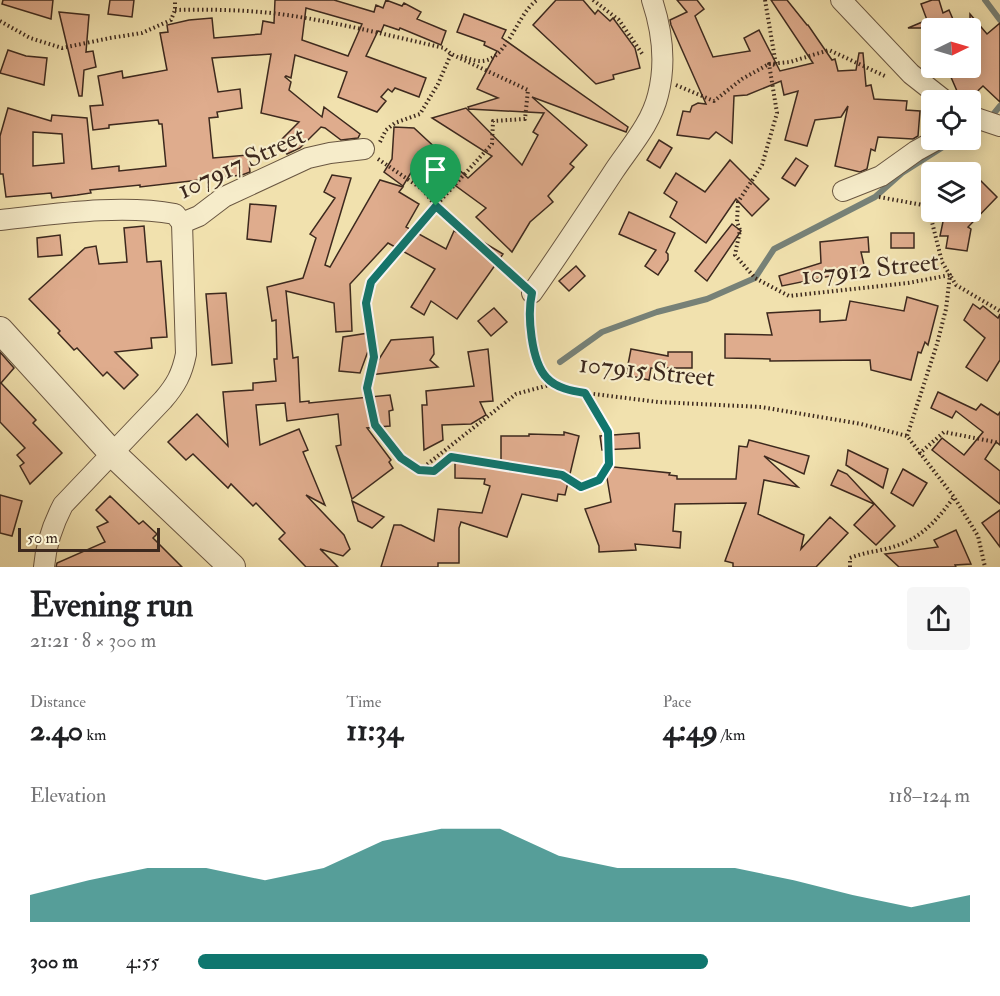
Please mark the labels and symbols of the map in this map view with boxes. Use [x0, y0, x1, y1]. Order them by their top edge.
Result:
north arrow [921, 18, 981, 78]
street label: 107917 Street [173, 119, 310, 206]
pin [410, 144, 461, 206]
street label: 107912 Street [800, 246, 941, 292]
street label: 107915 Street [577, 348, 716, 394]
scale bar [18, 525, 160, 552]

